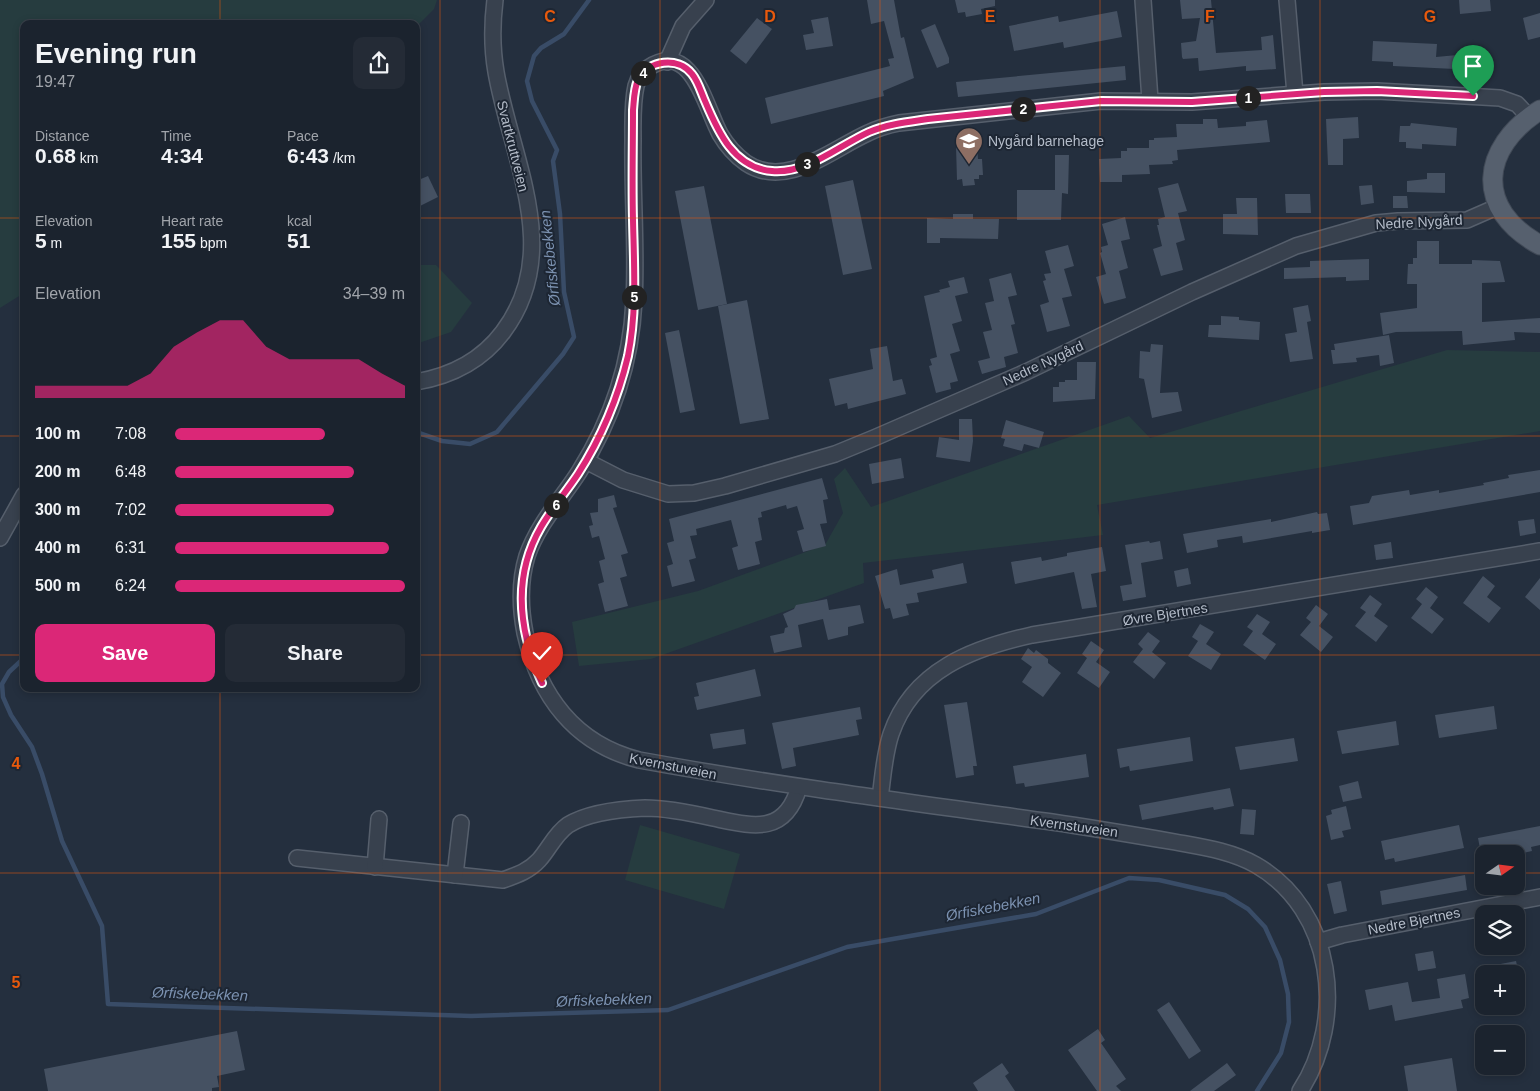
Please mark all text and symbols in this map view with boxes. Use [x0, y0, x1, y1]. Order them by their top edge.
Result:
text: C [544, 8, 556, 25]
text: D [764, 8, 776, 25]
text: E [985, 8, 996, 25]
text: F [1205, 8, 1215, 25]
text: G [1424, 8, 1436, 25]
button: share [353, 37, 405, 89]
text: Evening run [35, 38, 197, 69]
pin [1452, 45, 1494, 96]
icon: arrive [1459, 52, 1487, 80]
pin: 4 [630, 60, 656, 86]
text: 4 [640, 65, 647, 81]
text: 19:47 [35, 73, 75, 90]
pin: 1 [1236, 86, 1260, 110]
text: 1 [1245, 90, 1252, 106]
pin: 2 [1010, 96, 1036, 122]
street label: Svartkruttveien [494, 99, 532, 193]
text: 2 [1020, 101, 1027, 117]
school or university icon: Nygård barnehage [954, 126, 984, 165]
text: Distance [35, 128, 89, 144]
text: Time [161, 128, 192, 144]
text: Pace [287, 128, 319, 144]
place label: Nygård barnehage [988, 133, 1104, 149]
text: 0.68 [35, 144, 76, 167]
text: 4:34 [161, 144, 203, 167]
text: 6:43 [287, 144, 329, 167]
text: km [76, 150, 98, 166]
text: /km [329, 150, 355, 166]
pin: 3 [794, 152, 820, 176]
text: 3 [804, 156, 811, 172]
water label: Ørfiskebekken [536, 209, 563, 308]
street label: Nedre Nygård [1375, 212, 1463, 232]
text: Elevation [35, 213, 93, 229]
text: Heart rate [161, 213, 223, 229]
text: kcal [287, 213, 312, 229]
text: 5 [35, 229, 47, 252]
text: 155 [161, 229, 196, 252]
text: 51 [287, 229, 310, 252]
text: m [47, 235, 62, 251]
text: bpm [196, 235, 227, 251]
pin: 5 [622, 284, 646, 310]
text: Elevation [35, 285, 101, 302]
text: 34–39 m [343, 285, 405, 302]
text: 5 [631, 289, 638, 305]
street label: Nedre Nygård [1000, 337, 1086, 389]
text: 100 m [35, 425, 80, 442]
text: 7:08 [115, 425, 146, 442]
text: 200 m [35, 463, 80, 480]
text: 6:48 [115, 463, 146, 480]
pin: 6 [544, 492, 568, 518]
text: 6 [553, 497, 560, 513]
text: 300 m [35, 501, 80, 518]
text: 7:02 [115, 501, 146, 518]
text: 400 m [35, 539, 80, 556]
text: 6:31 [115, 539, 146, 556]
text: 500 m [35, 577, 80, 594]
text: 6:24 [115, 577, 146, 594]
street label: Øvre Bjertnes [1121, 599, 1209, 629]
button: Save [35, 624, 215, 682]
button: Share [225, 624, 405, 682]
pin [521, 632, 563, 683]
icon: check [528, 639, 556, 667]
street label: Kvernstuveien [628, 750, 718, 782]
text: 4 [12, 755, 21, 772]
street label: Kvernstuveien [1029, 812, 1119, 840]
north arrow [1475, 845, 1525, 895]
map controls [1475, 845, 1525, 1075]
water label: Ørfiskebekken [943, 889, 1042, 924]
street label: Nedre Bjertnes [1367, 904, 1461, 938]
button: layers [1475, 905, 1525, 955]
button: + [1475, 965, 1525, 1015]
text: 5 [12, 974, 21, 991]
water label: Ørfiskebekken [151, 983, 248, 1004]
water label: Ørfiskebekken [555, 989, 652, 1010]
button: − [1475, 1025, 1525, 1075]

